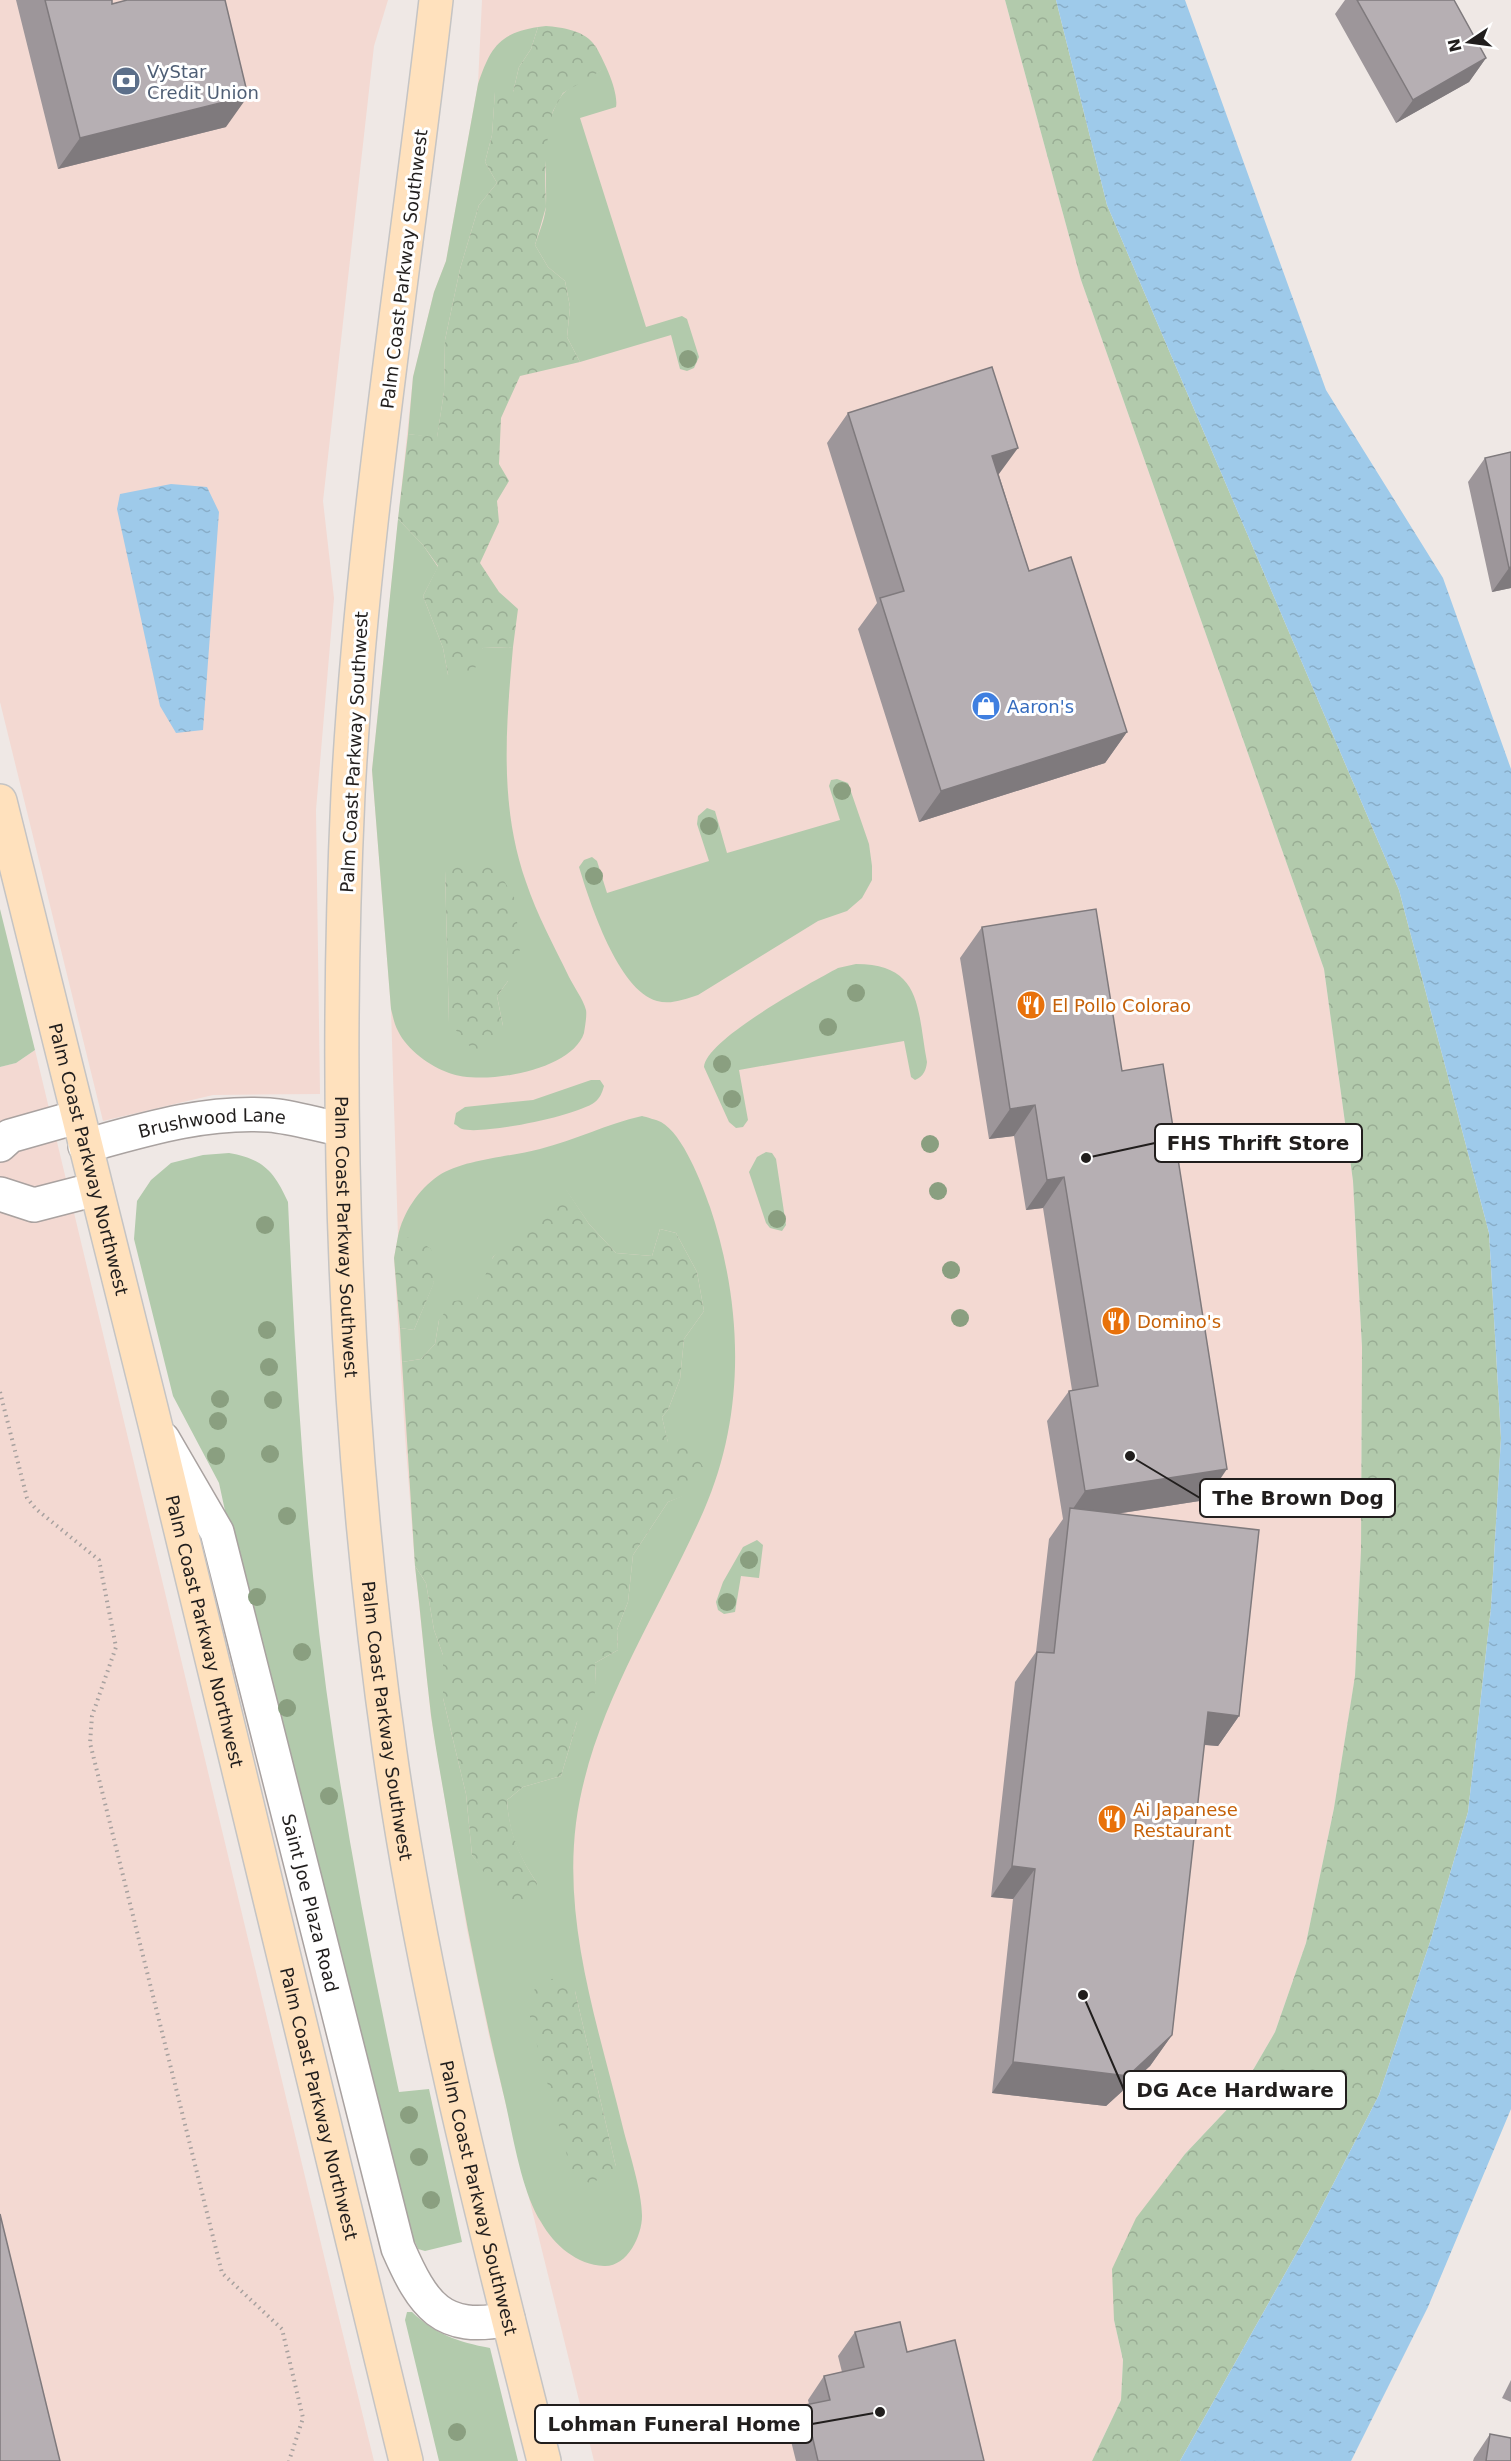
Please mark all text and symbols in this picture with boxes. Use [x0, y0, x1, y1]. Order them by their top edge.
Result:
north arrow [1439, 12, 1499, 72]
text: N [1444, 37, 1466, 54]
place label: VyStar Credit Union [147, 61, 259, 103]
bank icon: VyStar Credit Union [110, 65, 142, 97]
street label: Palm Coast Parkway Southwest [376, 128, 432, 410]
street label: Palm Coast Parkway Southwest [336, 611, 372, 893]
shop icon: Aaron's [970, 690, 1002, 722]
place label: Aaron's [1007, 696, 1074, 717]
restaurant icon: El Pollo Colorao [1015, 989, 1047, 1021]
place label: El Pollo Colorao [1052, 995, 1191, 1016]
street label: Palm Coast Parkway Northwest [45, 1021, 133, 1297]
street label: Palm Coast Parkway Southwest [332, 1096, 362, 1378]
street label: Brushwood Lane [136, 1104, 288, 1142]
callout: FHS Thrift Store [1155, 1124, 1362, 1162]
text: FHS Thrift Store [1167, 1131, 1349, 1155]
restaurant icon: Domino's [1100, 1305, 1132, 1337]
place label: Domino's [1137, 1311, 1221, 1332]
callout: The Brown Dog [1200, 1479, 1395, 1517]
text: The Brown Dog [1212, 1486, 1384, 1510]
street label: Palm Coast Parkway Northwest [162, 1493, 248, 1770]
street label: Palm Coast Parkway Southwest [358, 1580, 417, 1862]
place label: Ai Japanese Restaurant [1133, 1799, 1238, 1841]
restaurant icon: Ai Japanese Restaurant [1096, 1803, 1128, 1835]
street label: Saint Joe Plaza Road [278, 1811, 343, 1994]
street label: Palm Coast Parkway Northwest [276, 1965, 363, 2242]
street label: Palm Coast Parkway Southwest [436, 2058, 522, 2337]
callout: DG Ace Hardware [1124, 2071, 1346, 2109]
text: DG Ace Hardware [1136, 2078, 1334, 2102]
callout: Lohman Funeral Home [535, 2405, 812, 2443]
text: Lohman Funeral Home [547, 2412, 801, 2436]

